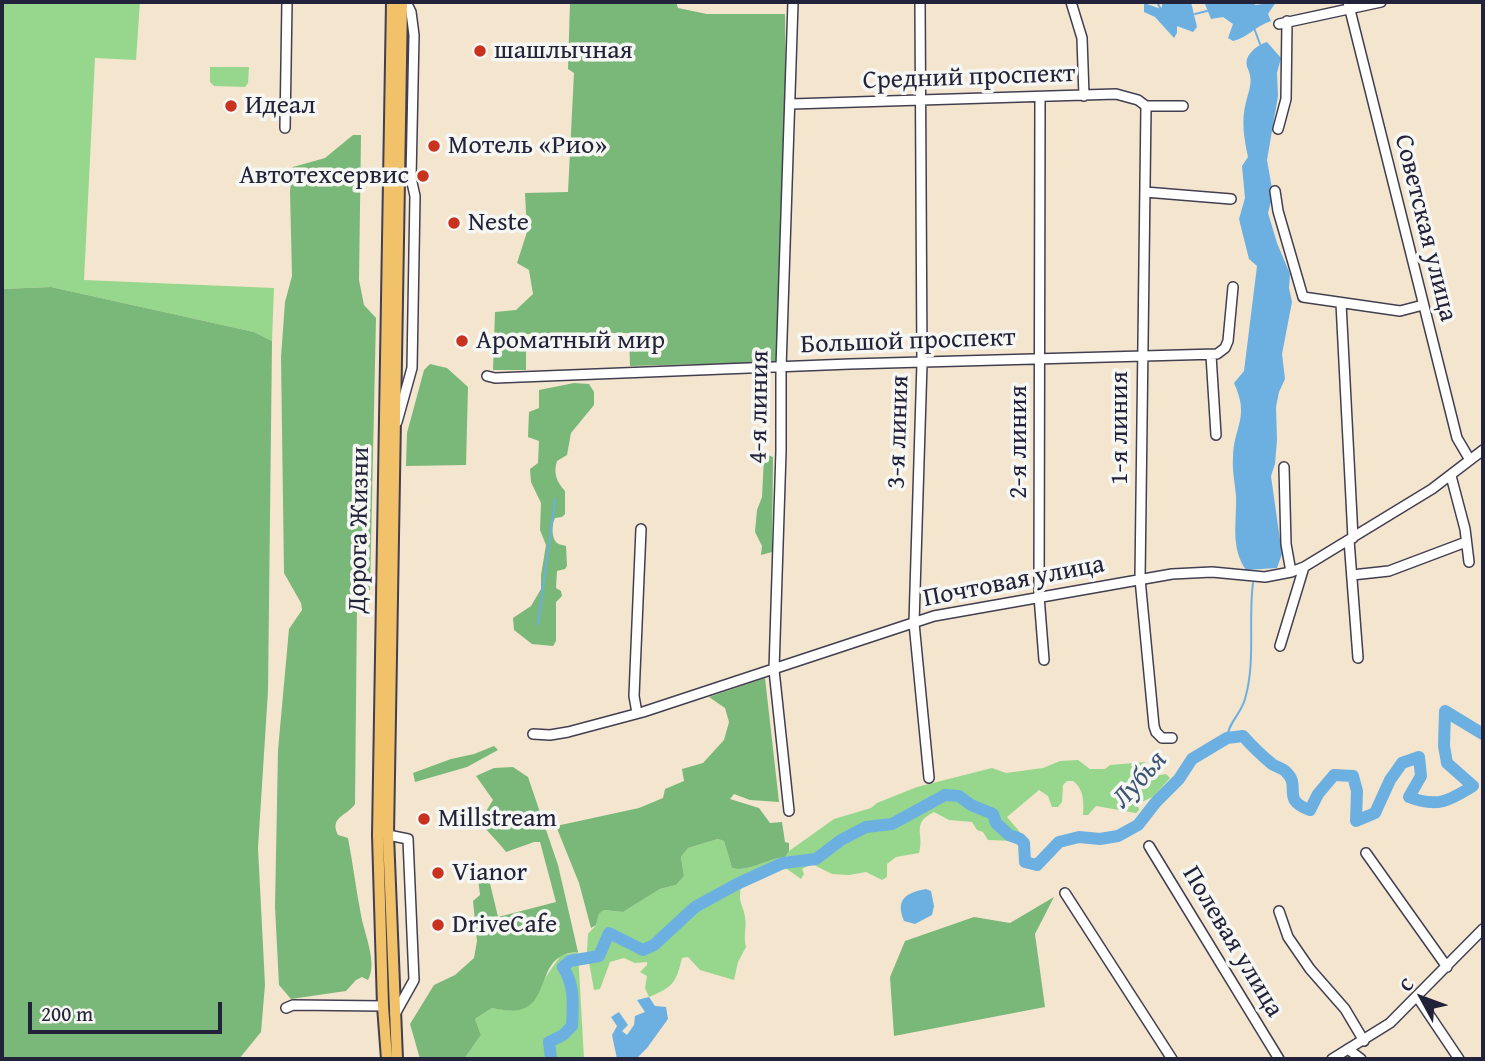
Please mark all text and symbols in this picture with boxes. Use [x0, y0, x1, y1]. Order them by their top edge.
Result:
place label: шашлычная [494, 35, 633, 67]
marker: шашлычная [472, 43, 488, 59]
street label: Средний проспект [862, 59, 1076, 97]
place label: Идеал [245, 90, 316, 122]
marker: Идеал [223, 98, 239, 114]
place label: Мотель «Рио» [448, 130, 607, 162]
street label: Советская улица [1387, 131, 1463, 325]
marker: Мотель «Рио» [426, 138, 442, 154]
place label: Автотехсервис [239, 160, 409, 192]
marker: Автотехсервис [415, 168, 431, 184]
place label: Neste [468, 207, 529, 239]
marker: Neste [446, 215, 462, 231]
street label: Большой проспект [800, 323, 1016, 361]
place label: Ароматный мир [476, 325, 665, 357]
marker: Ароматный мир [454, 333, 470, 349]
street label: 4-я линия [743, 350, 777, 464]
street label: 1-я линия [1104, 371, 1136, 485]
street label: 3-я линия [881, 375, 917, 489]
street label: 2-я линия [1003, 385, 1035, 499]
street label: Дорога Жизни [343, 446, 377, 614]
street label: Почтовая улица [921, 549, 1107, 615]
water label: Лубья [1105, 744, 1175, 816]
place label: Millstream [438, 803, 557, 835]
marker: Millstream [416, 811, 432, 827]
place label: Vianor [452, 857, 527, 889]
street label: Полевая улица [1175, 861, 1289, 1023]
marker: Vianor [430, 865, 446, 881]
place label: DriveCafe [452, 909, 557, 941]
marker: DriveCafe [430, 917, 446, 933]
north arrow [1387, 963, 1457, 1033]
text: С [1392, 971, 1420, 997]
scale bar [32, 988, 226, 1032]
text: 200 m [41, 998, 93, 1029]

